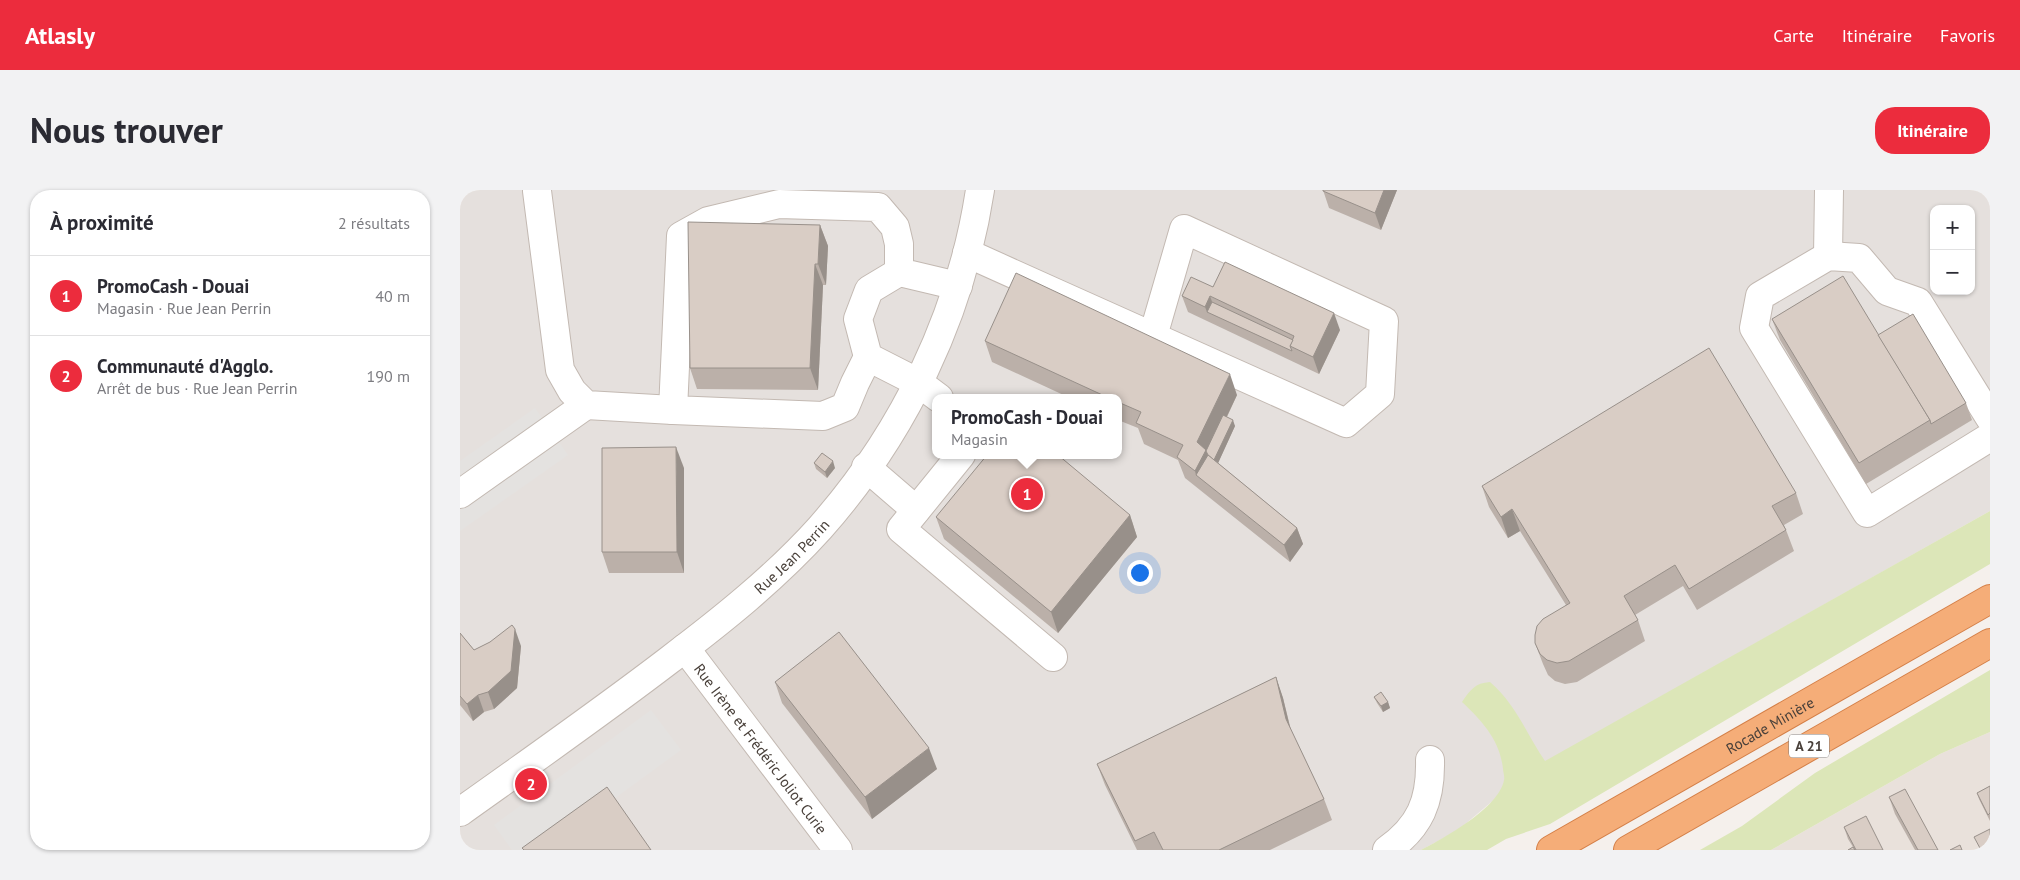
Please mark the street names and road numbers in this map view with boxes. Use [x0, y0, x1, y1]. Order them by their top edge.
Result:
street label: Rue Jean Perrin [750, 515, 833, 598]
street label: Rue Irène et Frédéric Joliot Curie [690, 659, 832, 838]
street label: Rocade Minière [1722, 692, 1817, 758]
road number: A 21 [1789, 734, 1829, 758]

